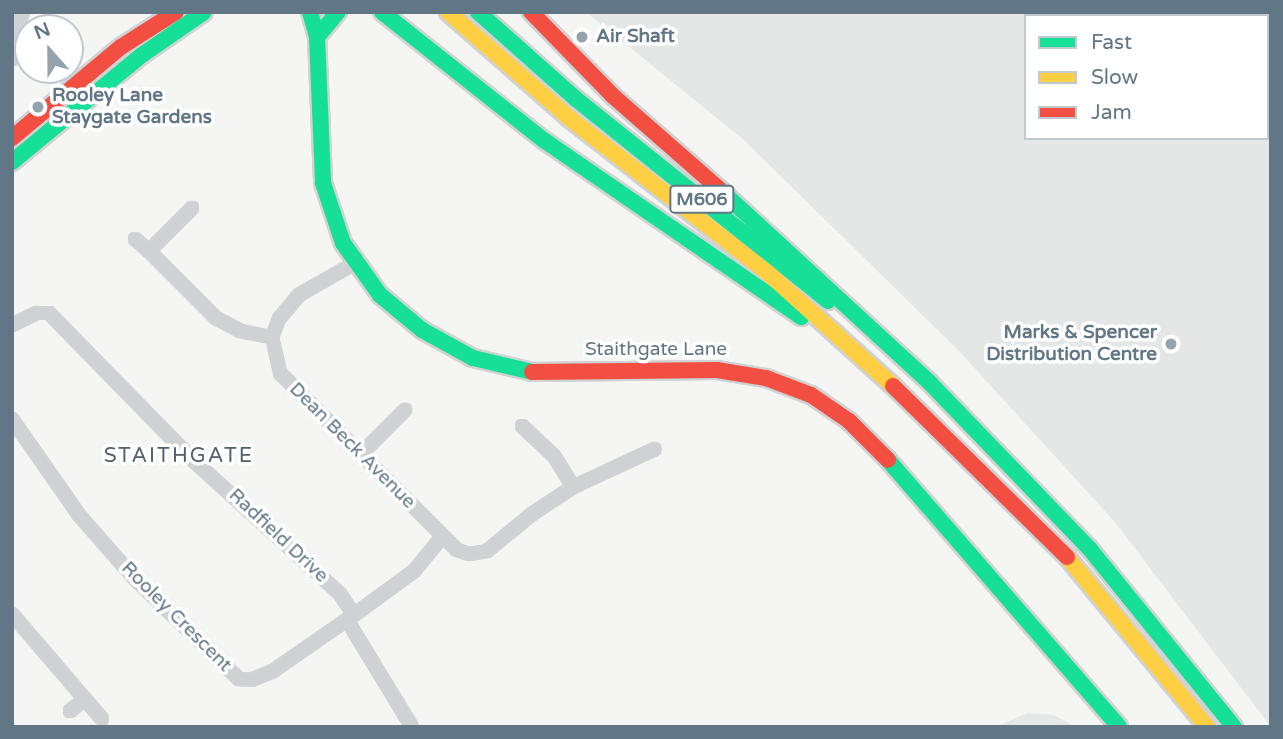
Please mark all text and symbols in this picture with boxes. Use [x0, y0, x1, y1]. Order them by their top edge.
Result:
north arrow [14, 14, 84, 84]
legend [1024, 14, 1269, 140]
text: N [31, 18, 53, 44]
place label: Air Shaft [596, 26, 675, 48]
marker: Air Shaft [574, 29, 590, 45]
text: Fast [1091, 30, 1132, 55]
text: Slow [1091, 65, 1138, 90]
place label: Rooley Lane Staygate Gardens [52, 85, 212, 129]
marker: Rooley Lane Staygate Gardens [30, 99, 46, 115]
text: Jam [1091, 100, 1132, 125]
road number: M606 [669, 184, 735, 214]
place label: Marks & Spencer Distribution Centre [986, 322, 1157, 366]
marker: Marks & Spencer Distribution Centre [1163, 336, 1179, 352]
street label: Staithgate Lane [585, 339, 727, 361]
street label: Dean Beck Avenue [284, 378, 420, 514]
district label: STAITHGATE [105, 443, 253, 469]
street label: Radfield Drive [224, 484, 332, 588]
street label: Rooley Crescent [116, 557, 236, 677]

